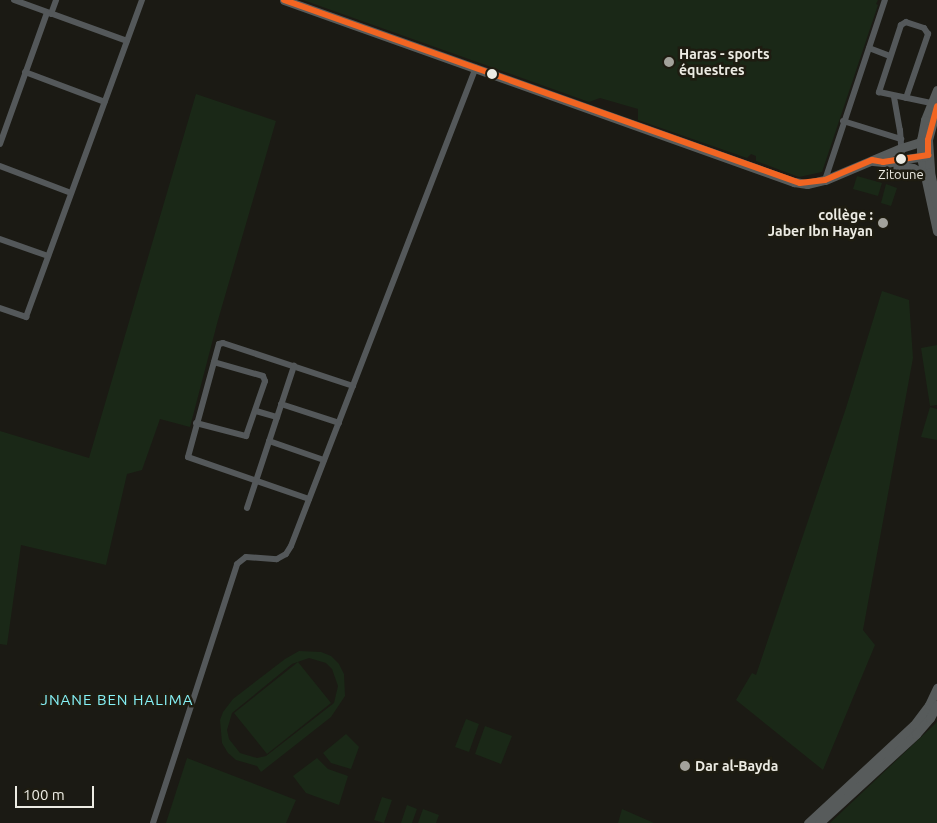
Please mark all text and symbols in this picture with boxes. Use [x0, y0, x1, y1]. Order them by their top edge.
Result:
place label: Haras - sports équestres [679, 46, 770, 78]
marker: Haras - sports équestres [663, 56, 675, 68]
unlabelled marker [487, 69, 497, 79]
marker: Zitoune [896, 154, 906, 164]
place label: Zitoune [878, 166, 924, 182]
place label: collège : Jaber Ibn Hayan [768, 207, 873, 240]
marker: collège : Jaber Ibn Hayan [877, 217, 889, 229]
district label: JNANE BEN HALIMA [39, 691, 195, 709]
place label: Dar al-Bayda [695, 758, 778, 774]
marker: Dar al-Bayda [679, 760, 691, 772]
scale bar [18, 776, 96, 808]
text: 100 m [23, 786, 65, 803]

